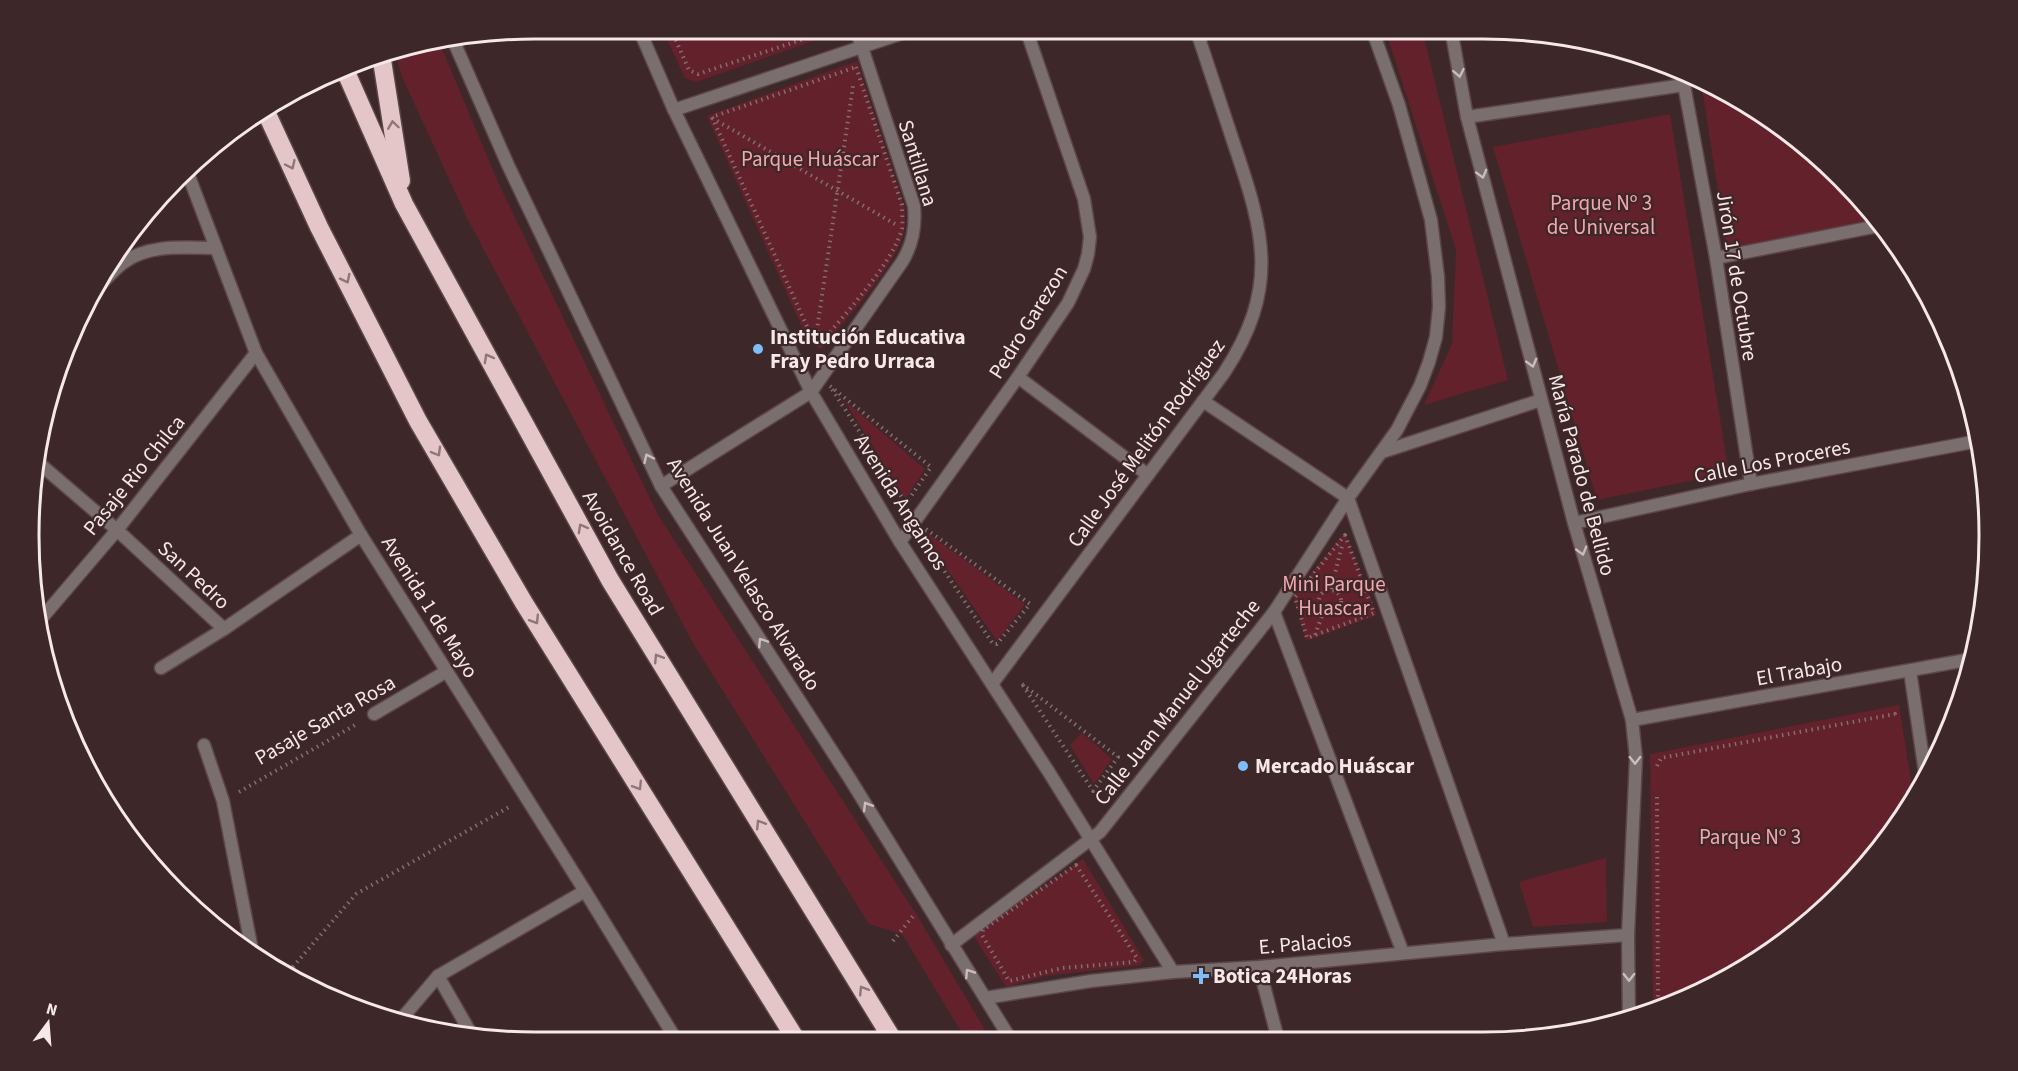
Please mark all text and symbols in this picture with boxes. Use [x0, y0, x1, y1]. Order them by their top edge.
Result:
one-way arrow [1452, 68, 1465, 78]
street label: Santillana [891, 116, 945, 210]
one-way arrow [387, 121, 399, 130]
park label: Parque Huáscar [741, 144, 880, 174]
one-way arrow [283, 159, 295, 170]
one-way arrow [1475, 169, 1488, 179]
park label: Parque Nº 3 de Universal [1547, 188, 1655, 242]
street label: Jirón 17 de Octubre [1709, 189, 1765, 363]
street label: Pedro Garezon [981, 259, 1075, 385]
one-way arrow [339, 273, 351, 284]
place label: Institución Educativa Fray Pedro Urraca [770, 322, 966, 376]
street label: Calle José Melitón Rodríguez [1060, 332, 1232, 554]
marker: Institución Educativa Fray Pedro Urraca [751, 342, 765, 356]
one-way arrow [484, 353, 495, 364]
one-way arrow [1524, 357, 1537, 367]
street label: María Parado de Bellido [1541, 371, 1623, 579]
street label: Pasaje Rio Chilca [76, 408, 192, 542]
street label: Avenida Angamos [847, 428, 955, 576]
street label: Calle Los Proceres [1691, 431, 1853, 491]
one-way arrow [429, 446, 441, 456]
street label: Avenida Juan Velasco Alvarado [660, 452, 828, 696]
one-way arrow [644, 454, 656, 465]
street label: Avoidance Road [575, 485, 671, 621]
one-way arrow [578, 524, 589, 535]
street label: Avenida 1 de Mayo [374, 530, 486, 684]
street label: San Pedro [151, 534, 237, 616]
one-way arrow [1575, 545, 1587, 556]
park label: Mini Parque Huascar [1282, 569, 1386, 623]
street label: Calle Juan Manuel Ugarteche [1087, 592, 1267, 812]
one-way arrow [527, 614, 538, 625]
one-way arrow [757, 638, 769, 648]
street label: El Trabajo [1754, 649, 1844, 693]
one-way arrow [654, 654, 666, 664]
street label: Pasaje Santa Rosa [249, 668, 401, 772]
place label: Mercado Huáscar [1255, 751, 1415, 781]
one-way arrow [1629, 755, 1641, 764]
marker: Mercado Huáscar [1236, 759, 1250, 773]
one-way arrow [631, 780, 643, 790]
one-way arrow [862, 802, 874, 812]
one-way arrow [756, 820, 768, 830]
park label: Parque Nº 3 [1699, 822, 1801, 852]
street label: E. Palacios [1257, 924, 1353, 962]
place label: Botica 24Horas [1213, 961, 1352, 991]
one-way arrow [965, 968, 976, 979]
marker: Botica 24Horas [1194, 969, 1208, 983]
one-way arrow [1623, 973, 1635, 982]
one-way arrow [858, 986, 870, 996]
north arrow [18, 993, 78, 1053]
text: N [44, 998, 60, 1022]

